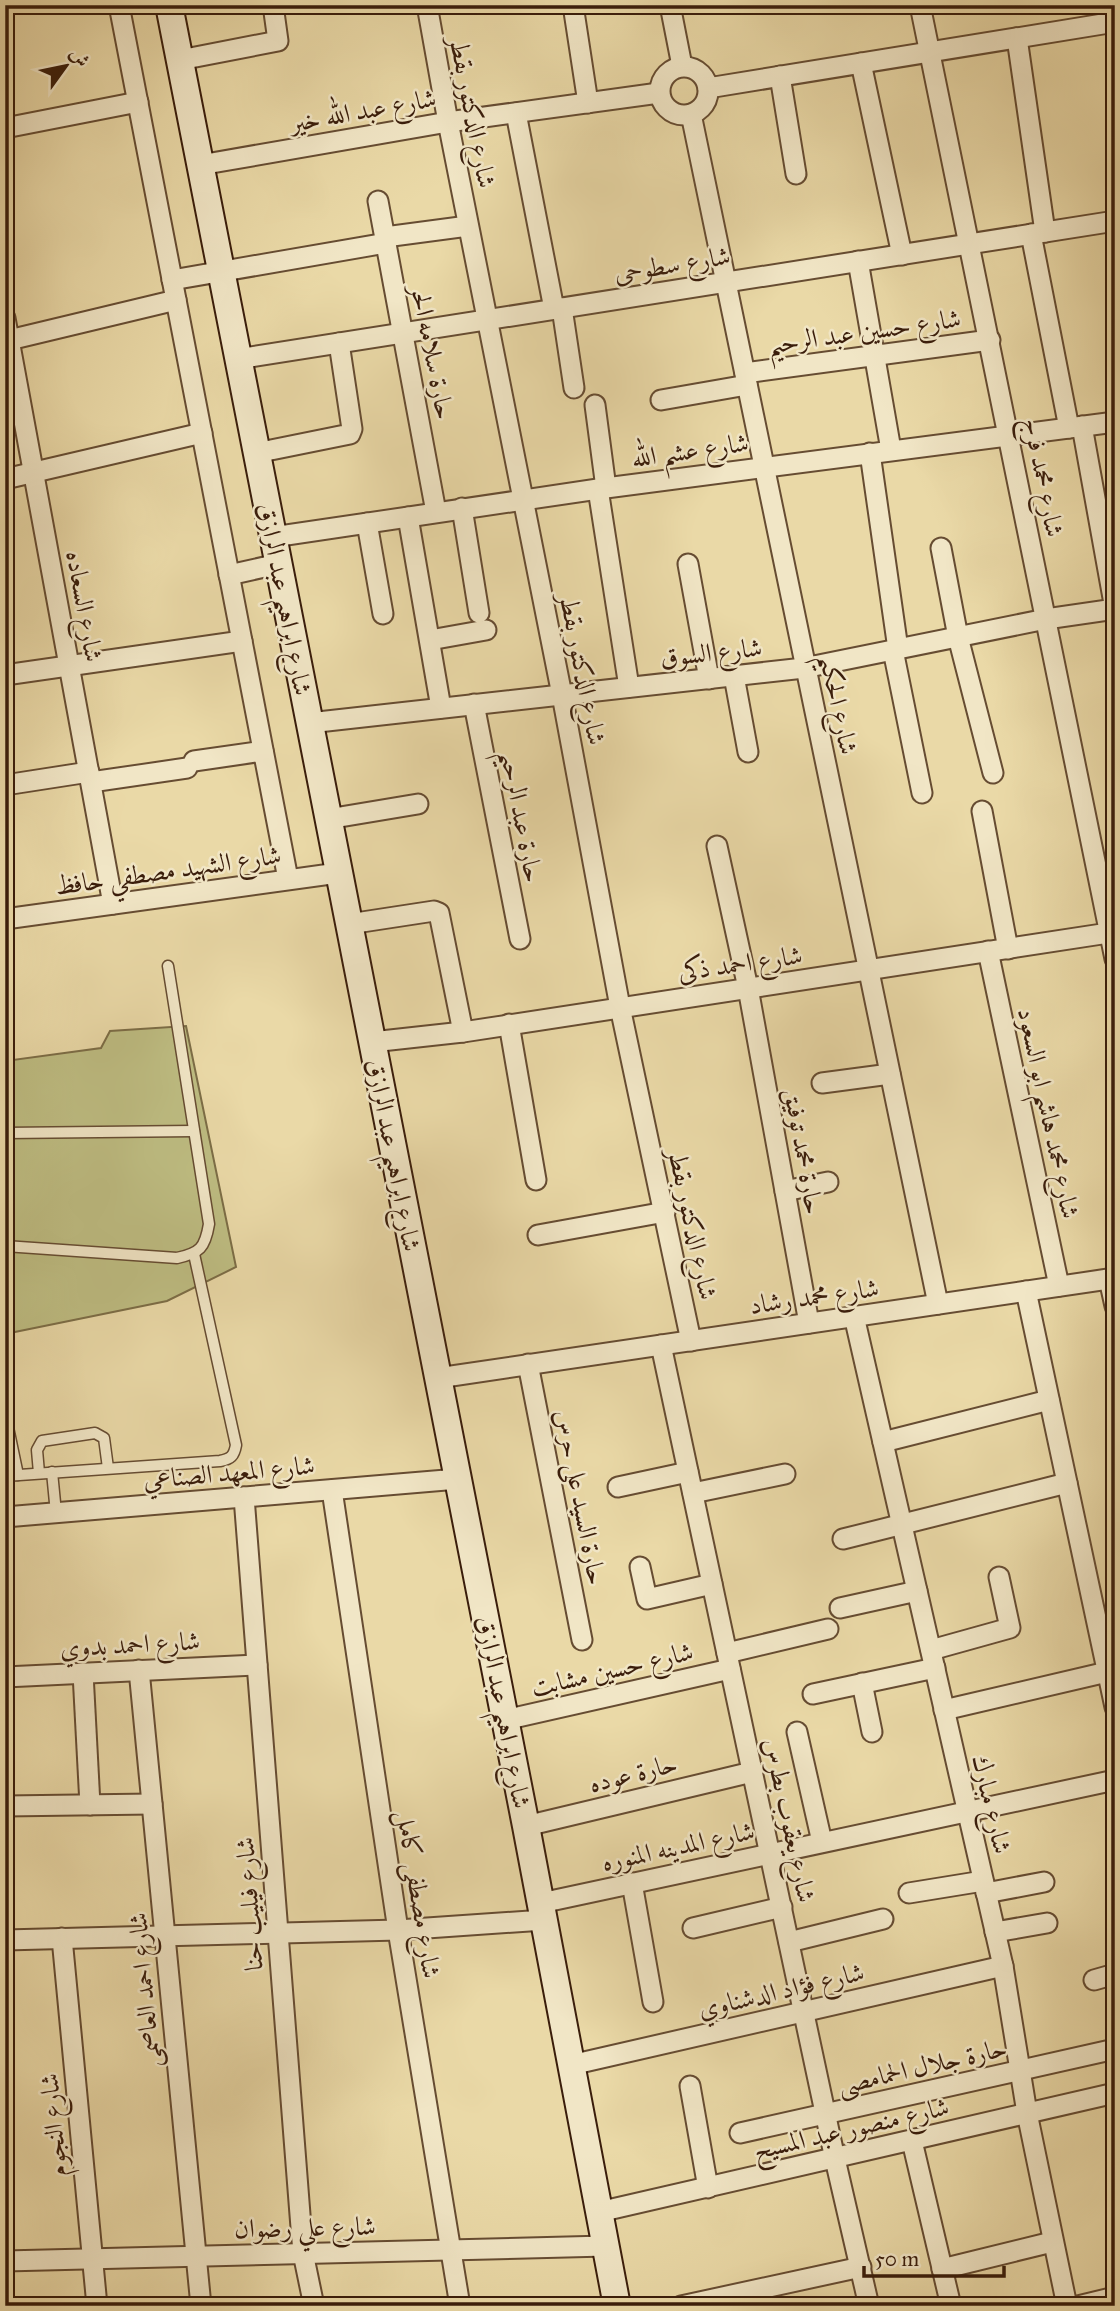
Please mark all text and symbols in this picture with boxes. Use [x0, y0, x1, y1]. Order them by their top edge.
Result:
street label: شارع الدكتور بقطر [436, 30, 503, 192]
north arrow [32, 32, 102, 102]
text: ش [65, 43, 95, 71]
street label: شارع عبد الله خير [284, 77, 440, 145]
street label: شارع سطوحى [612, 239, 733, 295]
street label: حارة سلامه الحر [403, 279, 462, 422]
street label: شارع حسين عبد الرحيم [765, 302, 964, 370]
street label: شارع محمد فرج [1009, 414, 1071, 541]
street label: شارع عشم الله [629, 422, 752, 484]
street label: شارع ابراهيم عبد الرازق [241, 500, 319, 700]
street label: شارع السعاده [54, 548, 111, 665]
street label: شارع الدكتور بقطر [546, 587, 613, 749]
street label: شارع السوق [658, 631, 764, 679]
street label: شارع الحكيم [803, 650, 865, 760]
street label: حارة عبد الرحيم [484, 747, 551, 887]
street label: شارع الشهيد مصطفي حافظ [53, 838, 285, 912]
street label: شارع احمد ذكى [676, 938, 805, 994]
street label: شارع محمد هاشم ابو السعود [1001, 1005, 1087, 1223]
street label: شارع ابراهيم عبد الرازق [350, 1056, 428, 1256]
street label: حارة محمد توفيق [776, 1085, 831, 1217]
street label: شارع الدكتور بقطر [655, 1142, 725, 1304]
street label: شارع محمد رشاد [747, 1271, 882, 1327]
street label: حارة السيد على حرس [545, 1407, 614, 1588]
street label: شارع المعهد الصناعي [142, 1449, 317, 1501]
street label: شارع ابراهيم عبد الرازق [460, 1613, 538, 1813]
street label: شارع احمد بدوي [59, 1624, 201, 1670]
street label: شارع حسين مشابت [528, 1635, 697, 1709]
street label: شارع يعقوب بطرس [751, 1735, 823, 1907]
street label: حارة عوده [585, 1747, 681, 1800]
street label: شارع مبارك [959, 1751, 1019, 1858]
street label: شارع مصطفى كامل [384, 1808, 448, 1981]
street label: شارع المدينه المنوره [599, 1814, 759, 1884]
street label: شارع فيليب حنا [228, 1836, 276, 1972]
street label: شارع احمد العاصمى [121, 1911, 173, 2069]
street label: شارع فؤاد الدشناوي [695, 1955, 869, 2031]
street label: حارة جلال الحمامصى [834, 2031, 1011, 2104]
street label: شارع النجوم [33, 2071, 80, 2178]
street label: شارع منصور عبد المسيح [750, 2090, 954, 2174]
street label: شارع علي رضوان [234, 2210, 376, 2253]
scale bar [864, 2234, 1004, 2278]
text: 50 m [875, 2246, 920, 2272]

